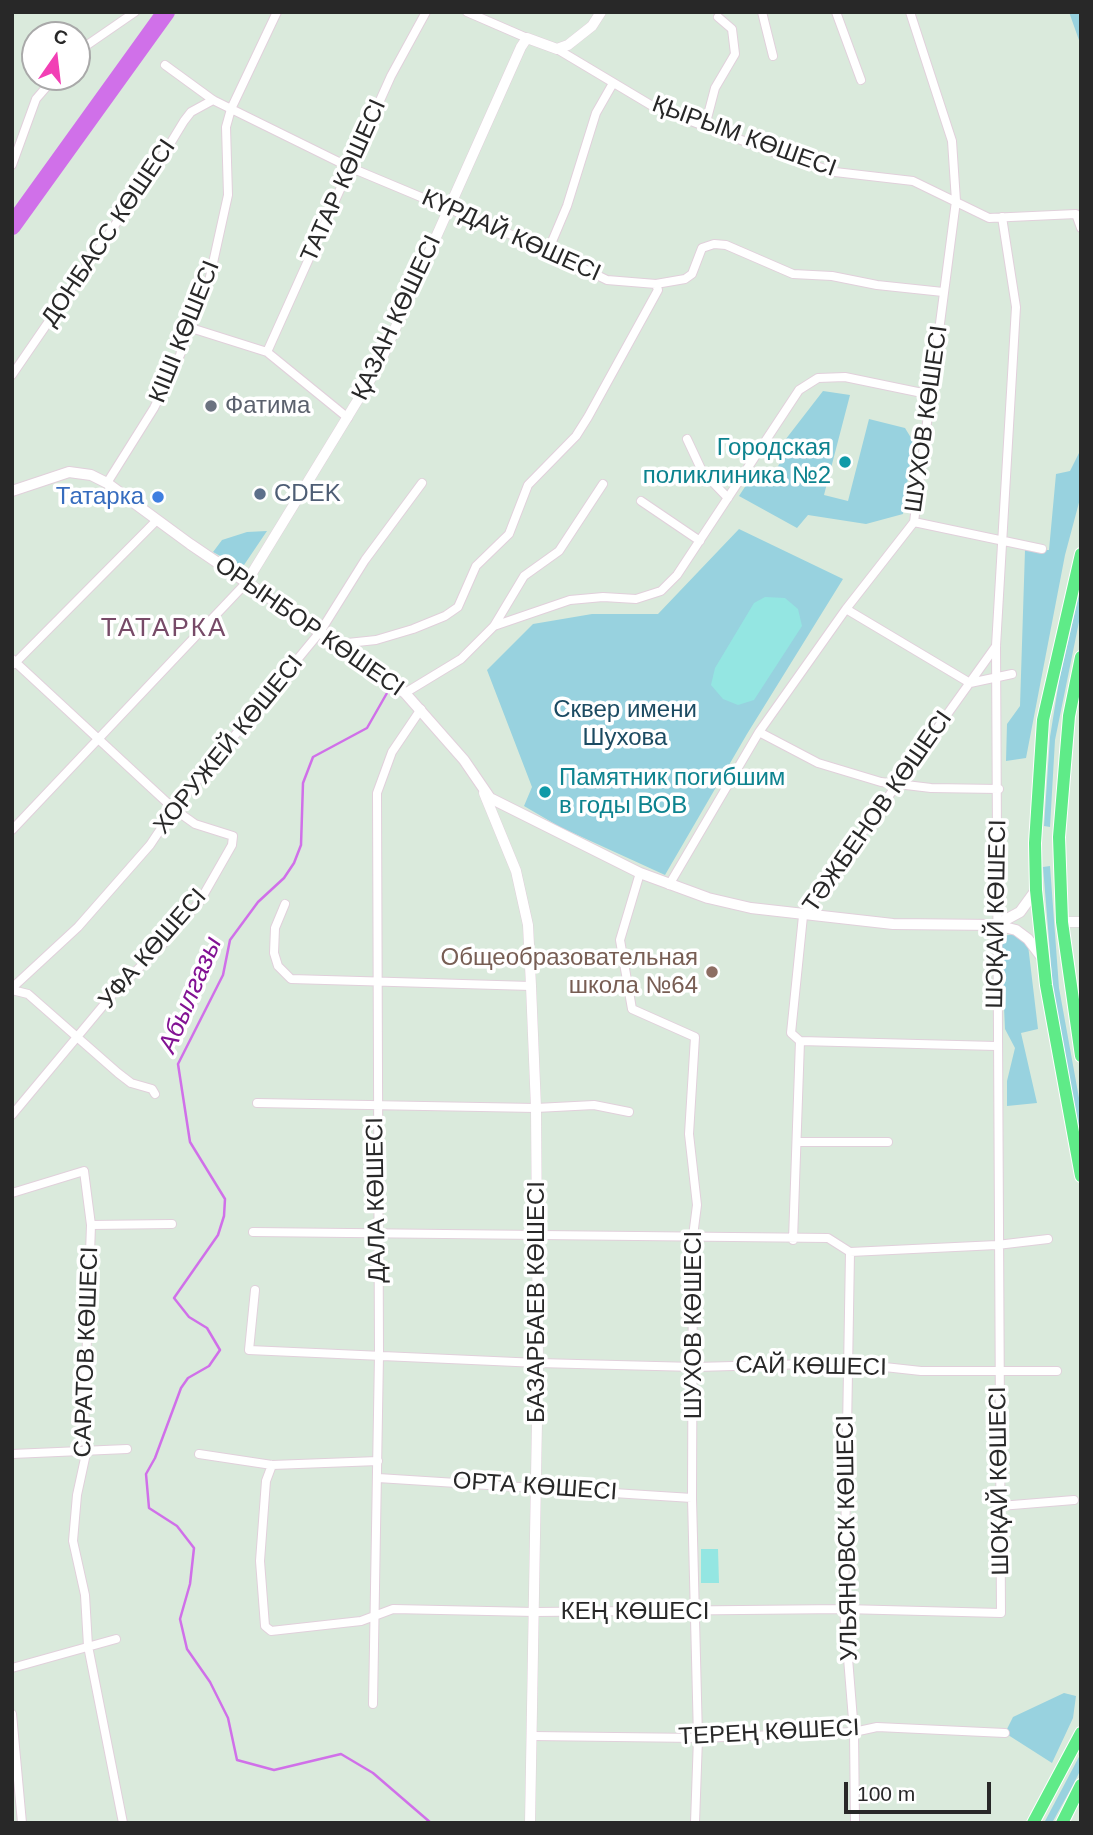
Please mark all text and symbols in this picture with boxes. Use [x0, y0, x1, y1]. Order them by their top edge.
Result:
north arrow [21, 21, 91, 91]
text: С [52, 25, 70, 49]
street label: ҚЫРЫМ КӨШЕСІ [648, 90, 840, 184]
street label: ТАТАР КӨШЕСІ [295, 95, 393, 267]
street label: ДОНБАСС КӨШЕСІ [36, 134, 182, 332]
street label: КҮРДАЙ КӨШЕСІ [417, 184, 605, 288]
street label: ҚАЗАН КӨШЕСІ [346, 231, 448, 405]
street label: КІШІ КӨШЕСІ [143, 257, 227, 407]
street label: ШУХОВ КӨШЕСІ [900, 324, 954, 514]
place label: Фатима [225, 392, 310, 420]
marker: Фатима [203, 398, 219, 414]
place label: Городская поликлиника №2 [643, 434, 831, 490]
marker: Городская поликлиника №2 [837, 454, 853, 470]
place label: CDEK [274, 480, 341, 508]
place label: Татарка [56, 483, 144, 511]
marker: CDEK [252, 486, 268, 502]
marker: Татарка [150, 489, 166, 505]
street label: ОРЫНБОР КӨШЕСІ [209, 551, 409, 703]
district label: ТАТАРКА [102, 613, 226, 645]
street label: ХОРУЖЕЙ КӨШЕСІ [148, 650, 310, 840]
park label: Сквер имени Шухова [553, 696, 697, 752]
street label: ТӘЖБЕНОВ КӨШЕСІ [797, 705, 959, 919]
place label: Памятник погибшим в годы ВОВ [559, 764, 785, 820]
marker: Памятник погибшим в годы ВОВ [537, 784, 553, 800]
street label: ШОҚАЙ КӨШЕСІ [981, 819, 1013, 1009]
street label: УФА КӨШЕСІ [93, 883, 213, 1015]
water label: Абылгазы [153, 932, 229, 1058]
place label: Общеобразовательная школа №64 [440, 944, 698, 1000]
marker: Общеобразовательная школа №64 [704, 964, 720, 980]
street label: ДАЛА КӨШЕСІ [361, 1117, 393, 1283]
street label: БАЗАРБАЕВ КӨШЕСІ [523, 1181, 551, 1423]
street label: ШУХОВ КӨШЕСІ [680, 1231, 708, 1419]
street label: САРАТОВ КӨШЕСІ [69, 1246, 105, 1458]
street label: САЙ КӨШЕСІ [735, 1351, 887, 1383]
street label: ШОҚАЙ КӨШЕСІ [984, 1386, 1016, 1576]
street label: УЛЬЯНОВСК КӨШЕСІ [831, 1415, 865, 1661]
street label: ОРТА КӨШЕСІ [452, 1467, 618, 1507]
street label: КЕҢ КӨШЕСІ [561, 1598, 709, 1626]
street label: ТЕРЕҢ КӨШЕСІ [678, 1714, 860, 1752]
scale bar [848, 1769, 995, 1813]
text: 100 m [857, 1782, 915, 1805]

